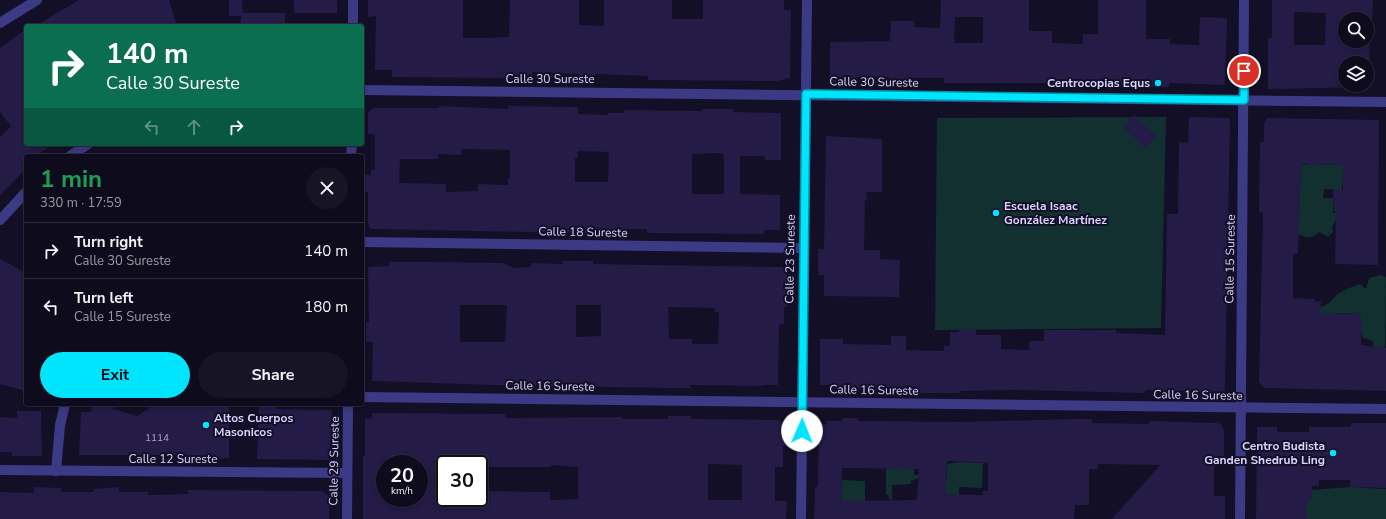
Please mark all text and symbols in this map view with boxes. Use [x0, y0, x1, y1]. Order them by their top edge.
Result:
map controls [1338, 12, 1374, 92]
button: search [1338, 12, 1374, 48]
text: 140 m [106, 35, 189, 73]
icon: right [40, 40, 92, 92]
pin [1227, 54, 1261, 88]
button: layers [1338, 56, 1374, 92]
icon: arrive [1233, 60, 1255, 82]
text: Calle 30 Sureste [106, 71, 240, 95]
street label: Calle 30 Sureste [505, 71, 595, 87]
street label: Calle 30 Sureste [829, 73, 919, 91]
place label: Centrocopias Equs [1047, 75, 1150, 91]
marker: Centrocopias Equs [1153, 78, 1163, 88]
icon: left [141, 116, 163, 138]
icon: ahead [183, 116, 205, 138]
icon: right [225, 116, 247, 138]
text: 1 min [40, 163, 102, 195]
button: close [306, 167, 348, 209]
text: 330 m · 17:59 [40, 194, 122, 212]
place label: Escuela Isaac González Martínez [1004, 198, 1107, 228]
marker: Escuela Isaac González Martínez [991, 208, 1001, 218]
street label: Calle 23 Sureste [781, 214, 799, 304]
street label: Calle 15 Sureste [1221, 214, 1239, 304]
street label: Calle 18 Sureste [538, 223, 628, 241]
text: Turn right [74, 232, 143, 252]
icon: right [40, 240, 62, 262]
text: 140 m [304, 241, 348, 261]
text: Calle 30 Sureste [74, 252, 171, 270]
text: Turn left [74, 288, 133, 308]
icon: left [40, 296, 62, 318]
text: 180 m [304, 297, 348, 317]
text: Calle 15 Sureste [74, 308, 171, 326]
button: Exit [40, 352, 190, 398]
button: Share [198, 352, 348, 398]
street label: Calle 16 Sureste [505, 377, 595, 395]
street label: Calle 16 Sureste [829, 381, 919, 399]
street label: Calle 16 Sureste [1153, 386, 1243, 404]
place label: Altos Cuerpos Masonicos [214, 410, 293, 440]
position arrow [781, 410, 823, 452]
street label: Calle 29 Sureste [325, 416, 343, 506]
marker: Altos Cuerpos Masonicos [201, 420, 211, 430]
house number: 1114 [145, 431, 169, 445]
place label: Centro Budista Ganden Shedrub Ling [1204, 438, 1325, 468]
marker: Centro Budista Ganden Shedrub Ling [1328, 448, 1338, 458]
street label: Calle 12 Sureste [128, 451, 218, 467]
speed limit sign: 30 [436, 455, 488, 507]
text: 20 [390, 462, 414, 489]
text: km/h [391, 484, 413, 498]

